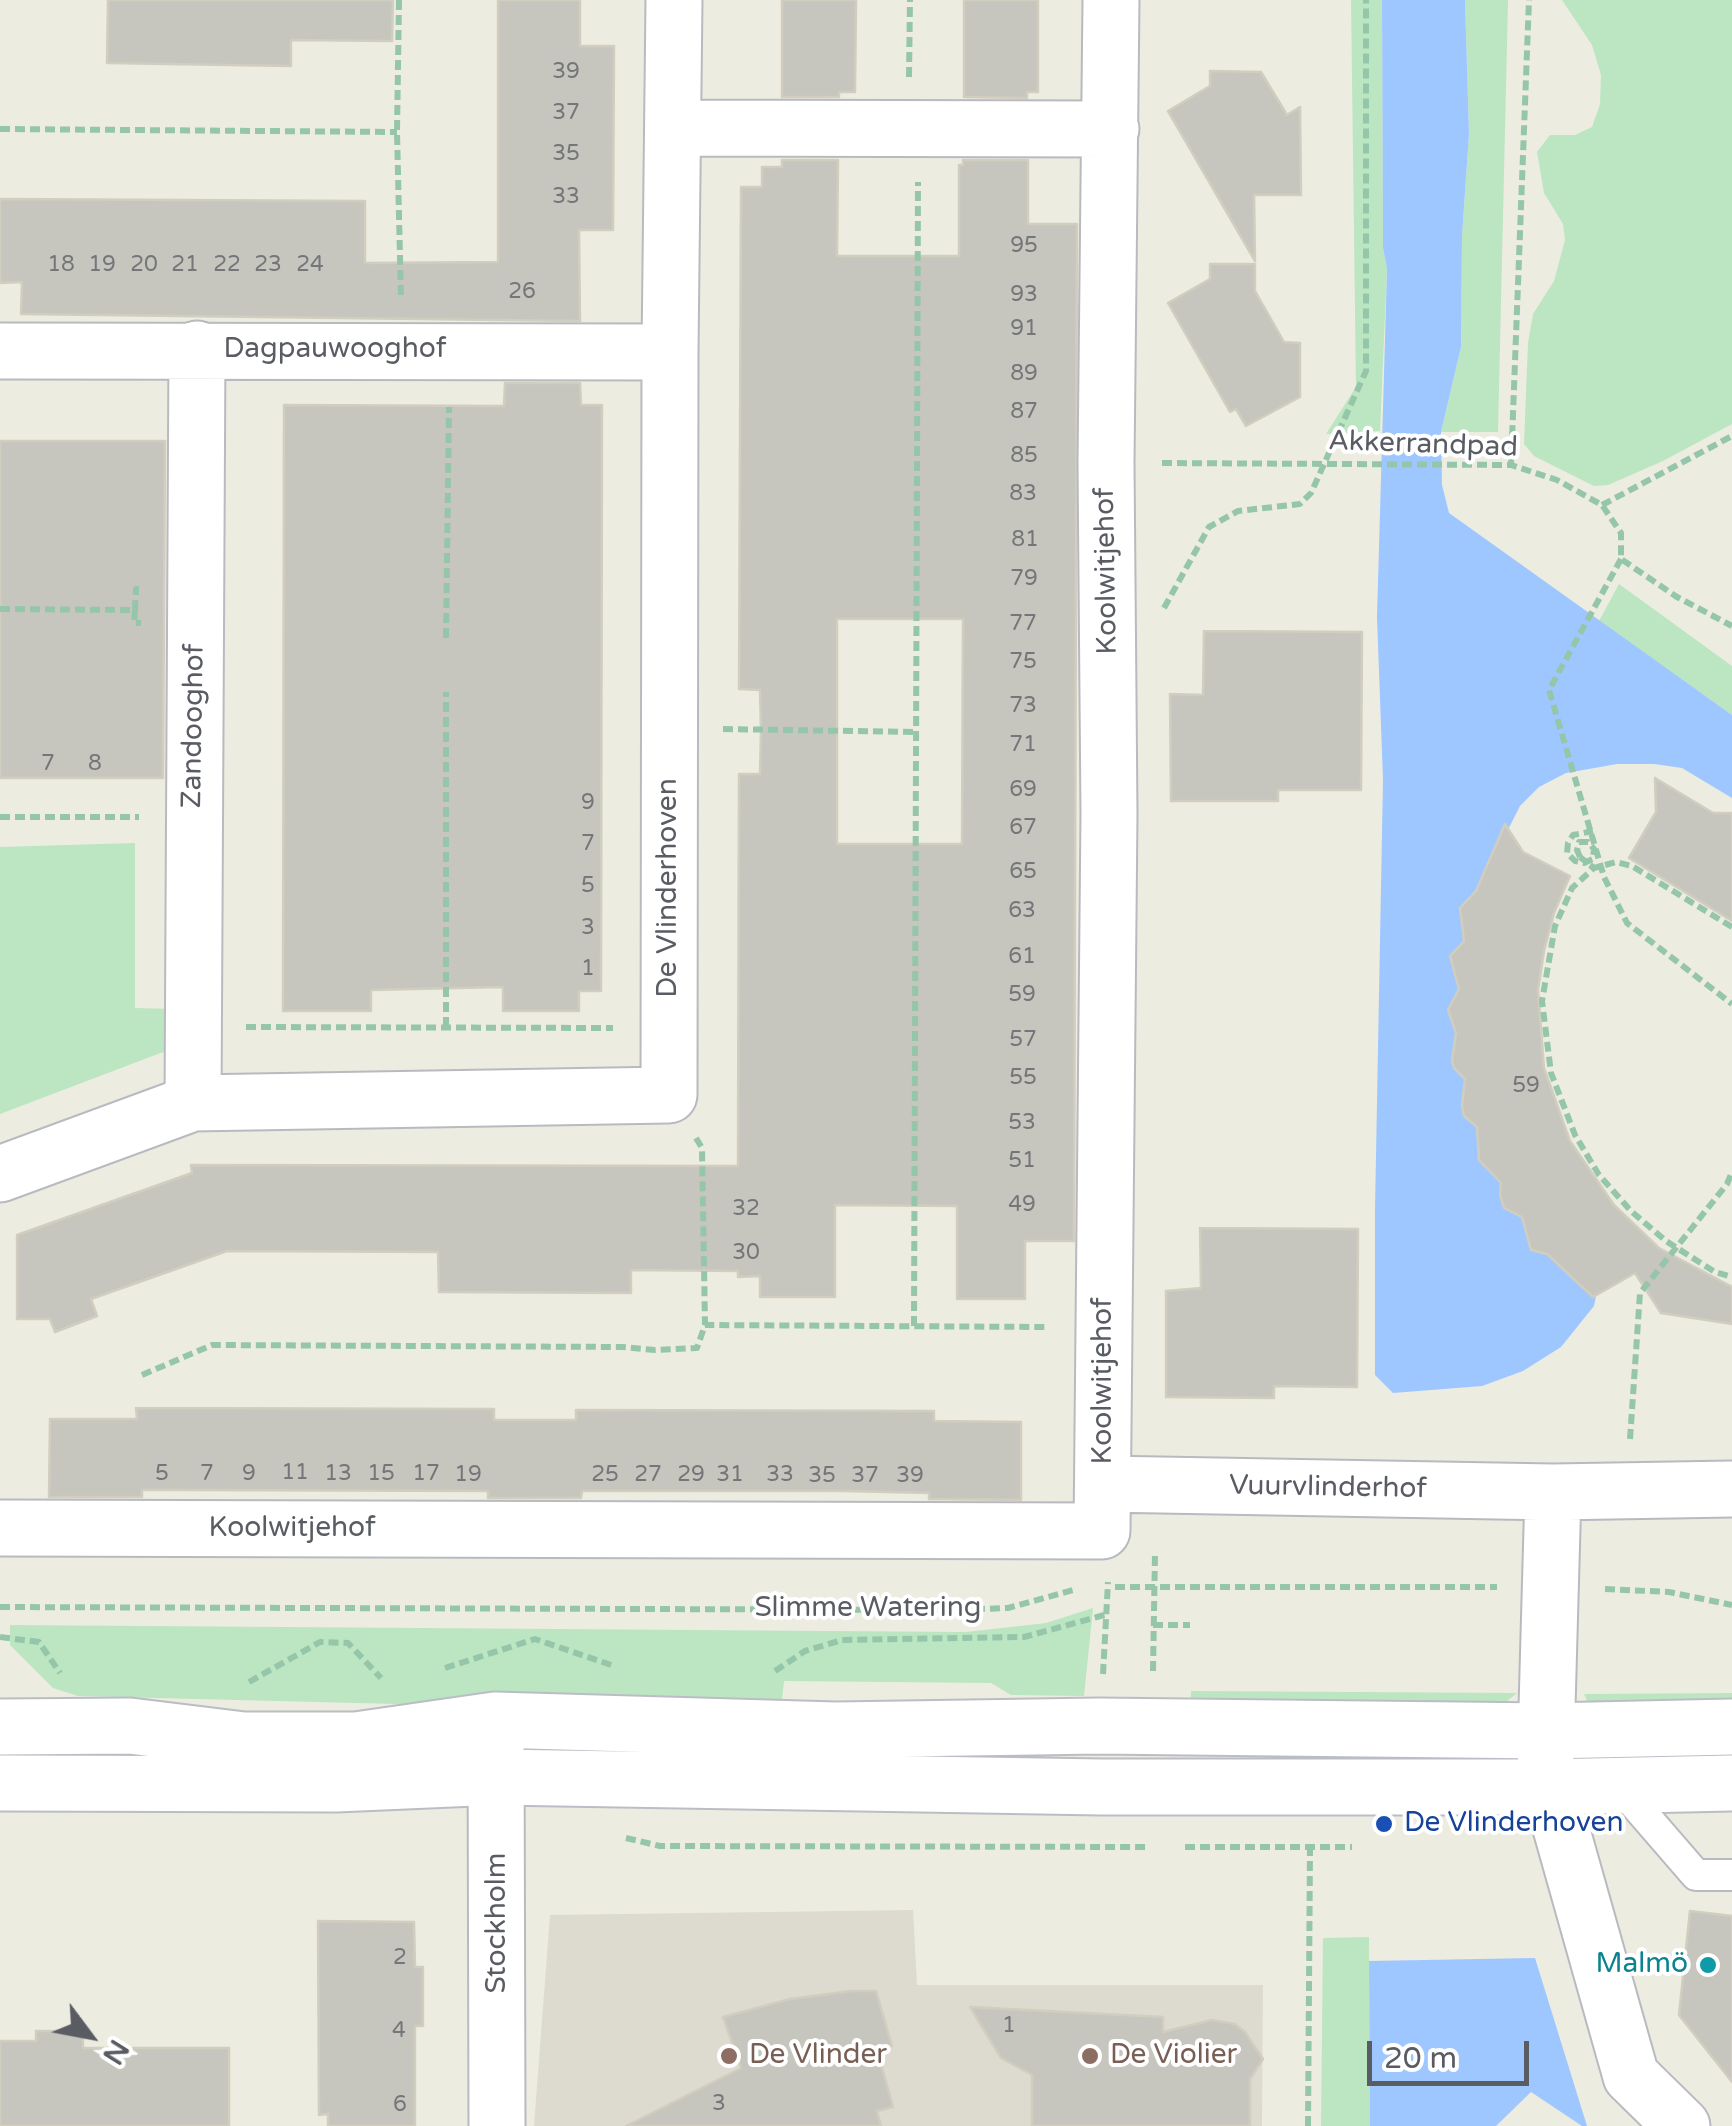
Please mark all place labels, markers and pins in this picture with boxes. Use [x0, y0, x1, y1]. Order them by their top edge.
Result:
place label: De Vlinderhoven [1404, 1807, 1623, 1841]
marker: De Vlinderhoven [1373, 1813, 1395, 1835]
place label: Malmö [1596, 1948, 1688, 1982]
marker: Malmö [1697, 1954, 1719, 1976]
place label: De Vlinder [749, 2039, 887, 2073]
place label: De Violier [1110, 2039, 1237, 2073]
marker: De Vlinder [718, 2045, 740, 2067]
marker: De Violier [1079, 2045, 1101, 2067]

